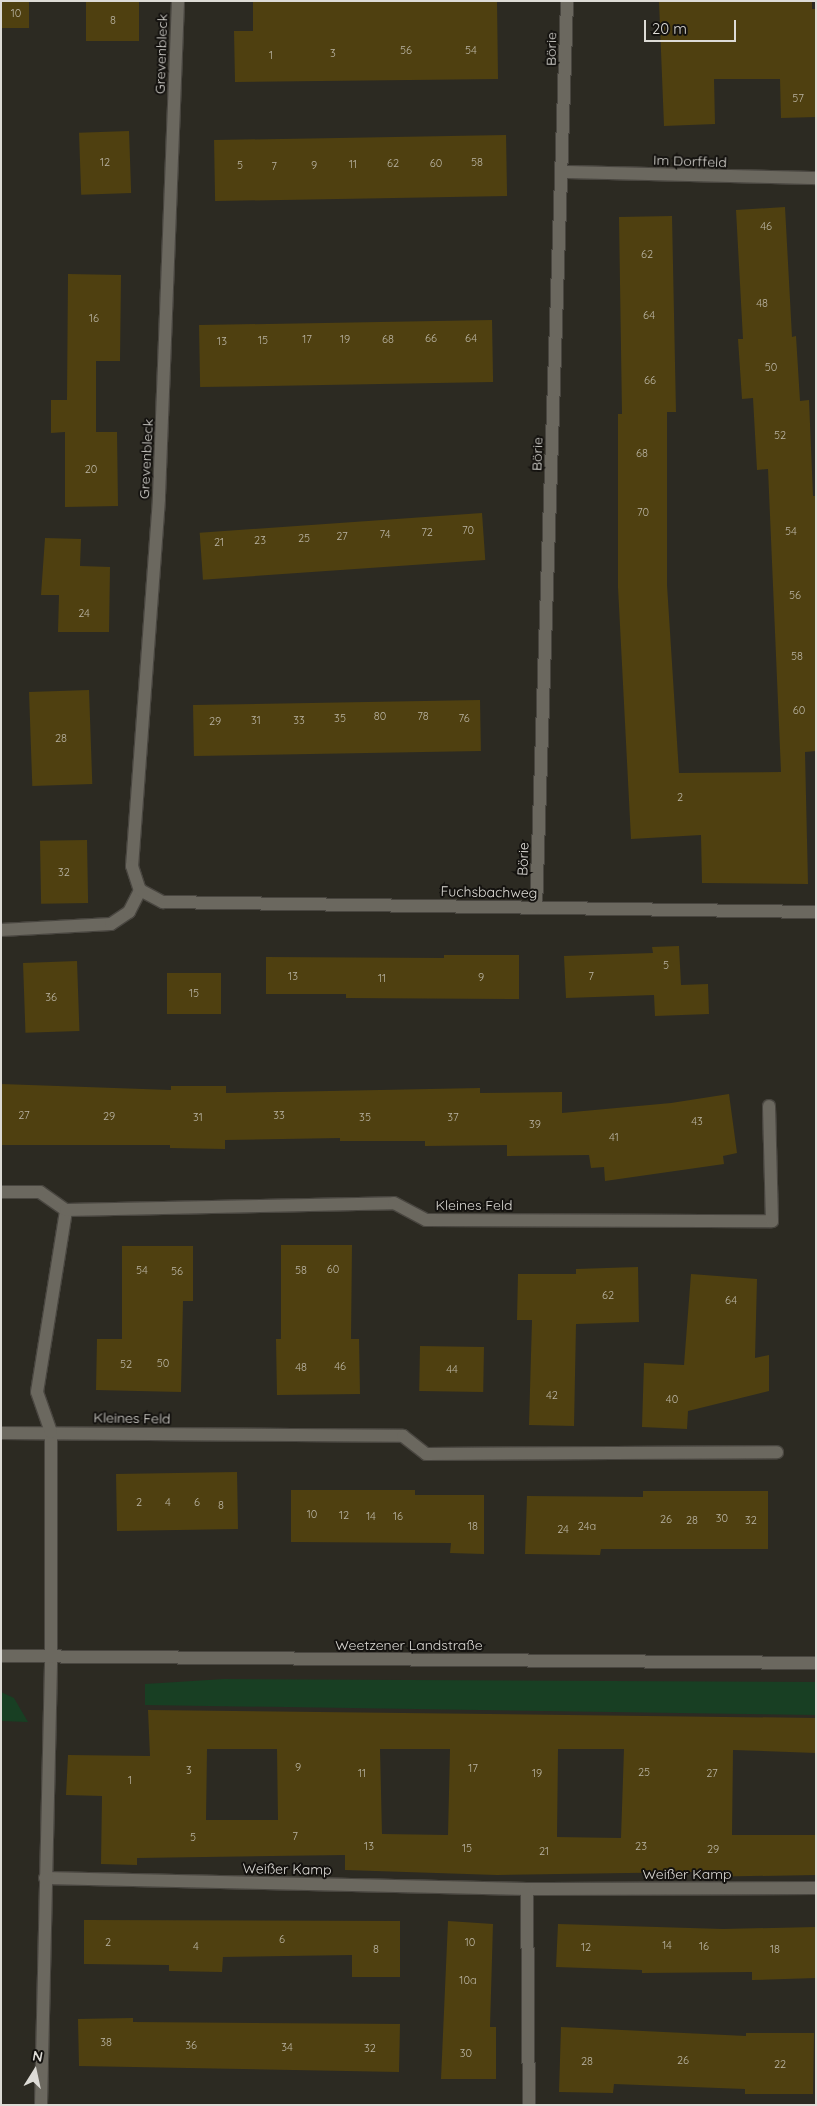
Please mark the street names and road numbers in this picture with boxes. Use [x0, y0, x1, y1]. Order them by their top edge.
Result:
street label: Grevenbleck [151, 14, 171, 94]
street label: Börie [542, 32, 560, 66]
street label: Im Dorffeld [653, 151, 727, 171]
street label: Grevenbleck [136, 419, 156, 499]
street label: Börie [528, 437, 546, 471]
street label: Börie [514, 842, 532, 876]
street label: Fuchsbachweg [440, 883, 538, 901]
street label: Kleines Feld [435, 1197, 513, 1213]
street label: Kleines Feld [93, 1409, 171, 1427]
street label: Weetzener Landstraße [335, 1637, 483, 1653]
street label: Weißer Kamp [242, 1860, 332, 1878]
street label: Weißer Kamp [642, 1866, 732, 1882]

